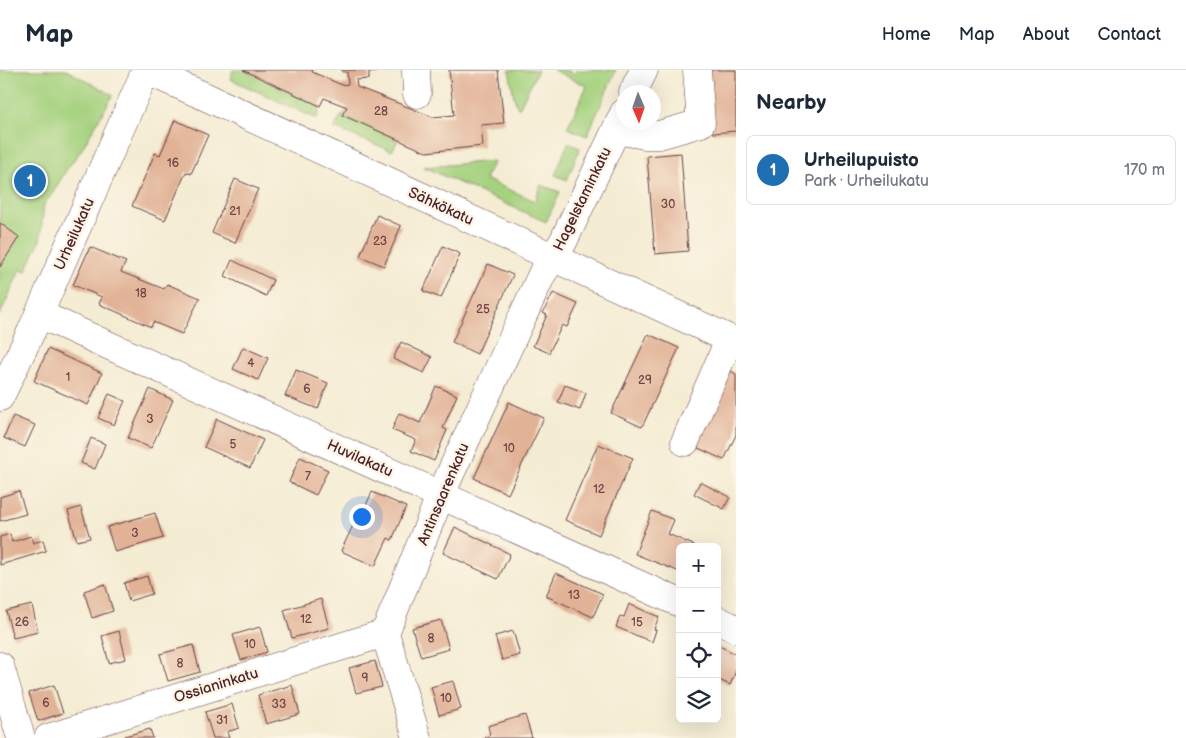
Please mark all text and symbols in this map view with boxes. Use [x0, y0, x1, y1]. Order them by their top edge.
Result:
text: Map [25, 20, 73, 49]
text: Home [882, 24, 931, 45]
text: Map [959, 24, 995, 45]
text: About [1023, 24, 1070, 45]
text: Contact [1098, 24, 1161, 45]
north arrow [616, 85, 661, 130]
text: Nearby [756, 90, 826, 115]
house number: 28 [374, 104, 388, 119]
street label: Hagelstaminkatu [549, 144, 616, 254]
text: Urheilupuisto [804, 149, 919, 172]
house number: 16 [167, 156, 179, 171]
text: 1 [770, 161, 776, 180]
text: 170 m [1124, 161, 1165, 180]
pin: 1 [14, 162, 46, 200]
text: Park · Urheilukatu [804, 172, 929, 191]
street label: Sähkökatu [405, 183, 476, 230]
street label: Urheilukatu [50, 195, 99, 273]
house number: 30 [661, 197, 675, 212]
house number: 21 [229, 204, 241, 219]
house number: 23 [373, 234, 387, 249]
house number: 18 [135, 286, 147, 301]
house number: 25 [476, 302, 490, 317]
house number: 4 [247, 356, 255, 371]
house number: 1 [66, 370, 70, 385]
house number: 29 [638, 373, 652, 388]
house number: 6 [303, 382, 311, 397]
house number: 3 [146, 412, 154, 427]
street label: Huvilakatu [324, 435, 396, 481]
house number: 5 [230, 437, 237, 452]
street label: Antinsaarenkatu [413, 440, 474, 548]
house number: 10 [503, 441, 515, 456]
house number: 7 [305, 469, 311, 484]
house number: 12 [593, 482, 605, 497]
your location [349, 504, 375, 530]
house number: 3 [131, 526, 139, 541]
map controls [676, 543, 721, 723]
button: + [676, 543, 721, 588]
house number: 13 [568, 588, 580, 603]
button: − [676, 588, 721, 633]
house number: 12 [300, 612, 312, 627]
house number: 26 [15, 615, 29, 630]
house number: 15 [631, 615, 643, 630]
house number: 8 [428, 631, 435, 646]
button: locate [676, 633, 721, 678]
house number: 10 [244, 637, 256, 652]
house number: 8 [177, 656, 184, 671]
street label: Ossianinkatu [172, 664, 261, 707]
house number: 9 [362, 671, 369, 686]
button: layers [676, 678, 721, 723]
house number: 10 [440, 691, 452, 706]
house number: 6 [42, 696, 50, 711]
house number: 33 [272, 697, 286, 712]
house number: 31 [216, 713, 228, 728]

